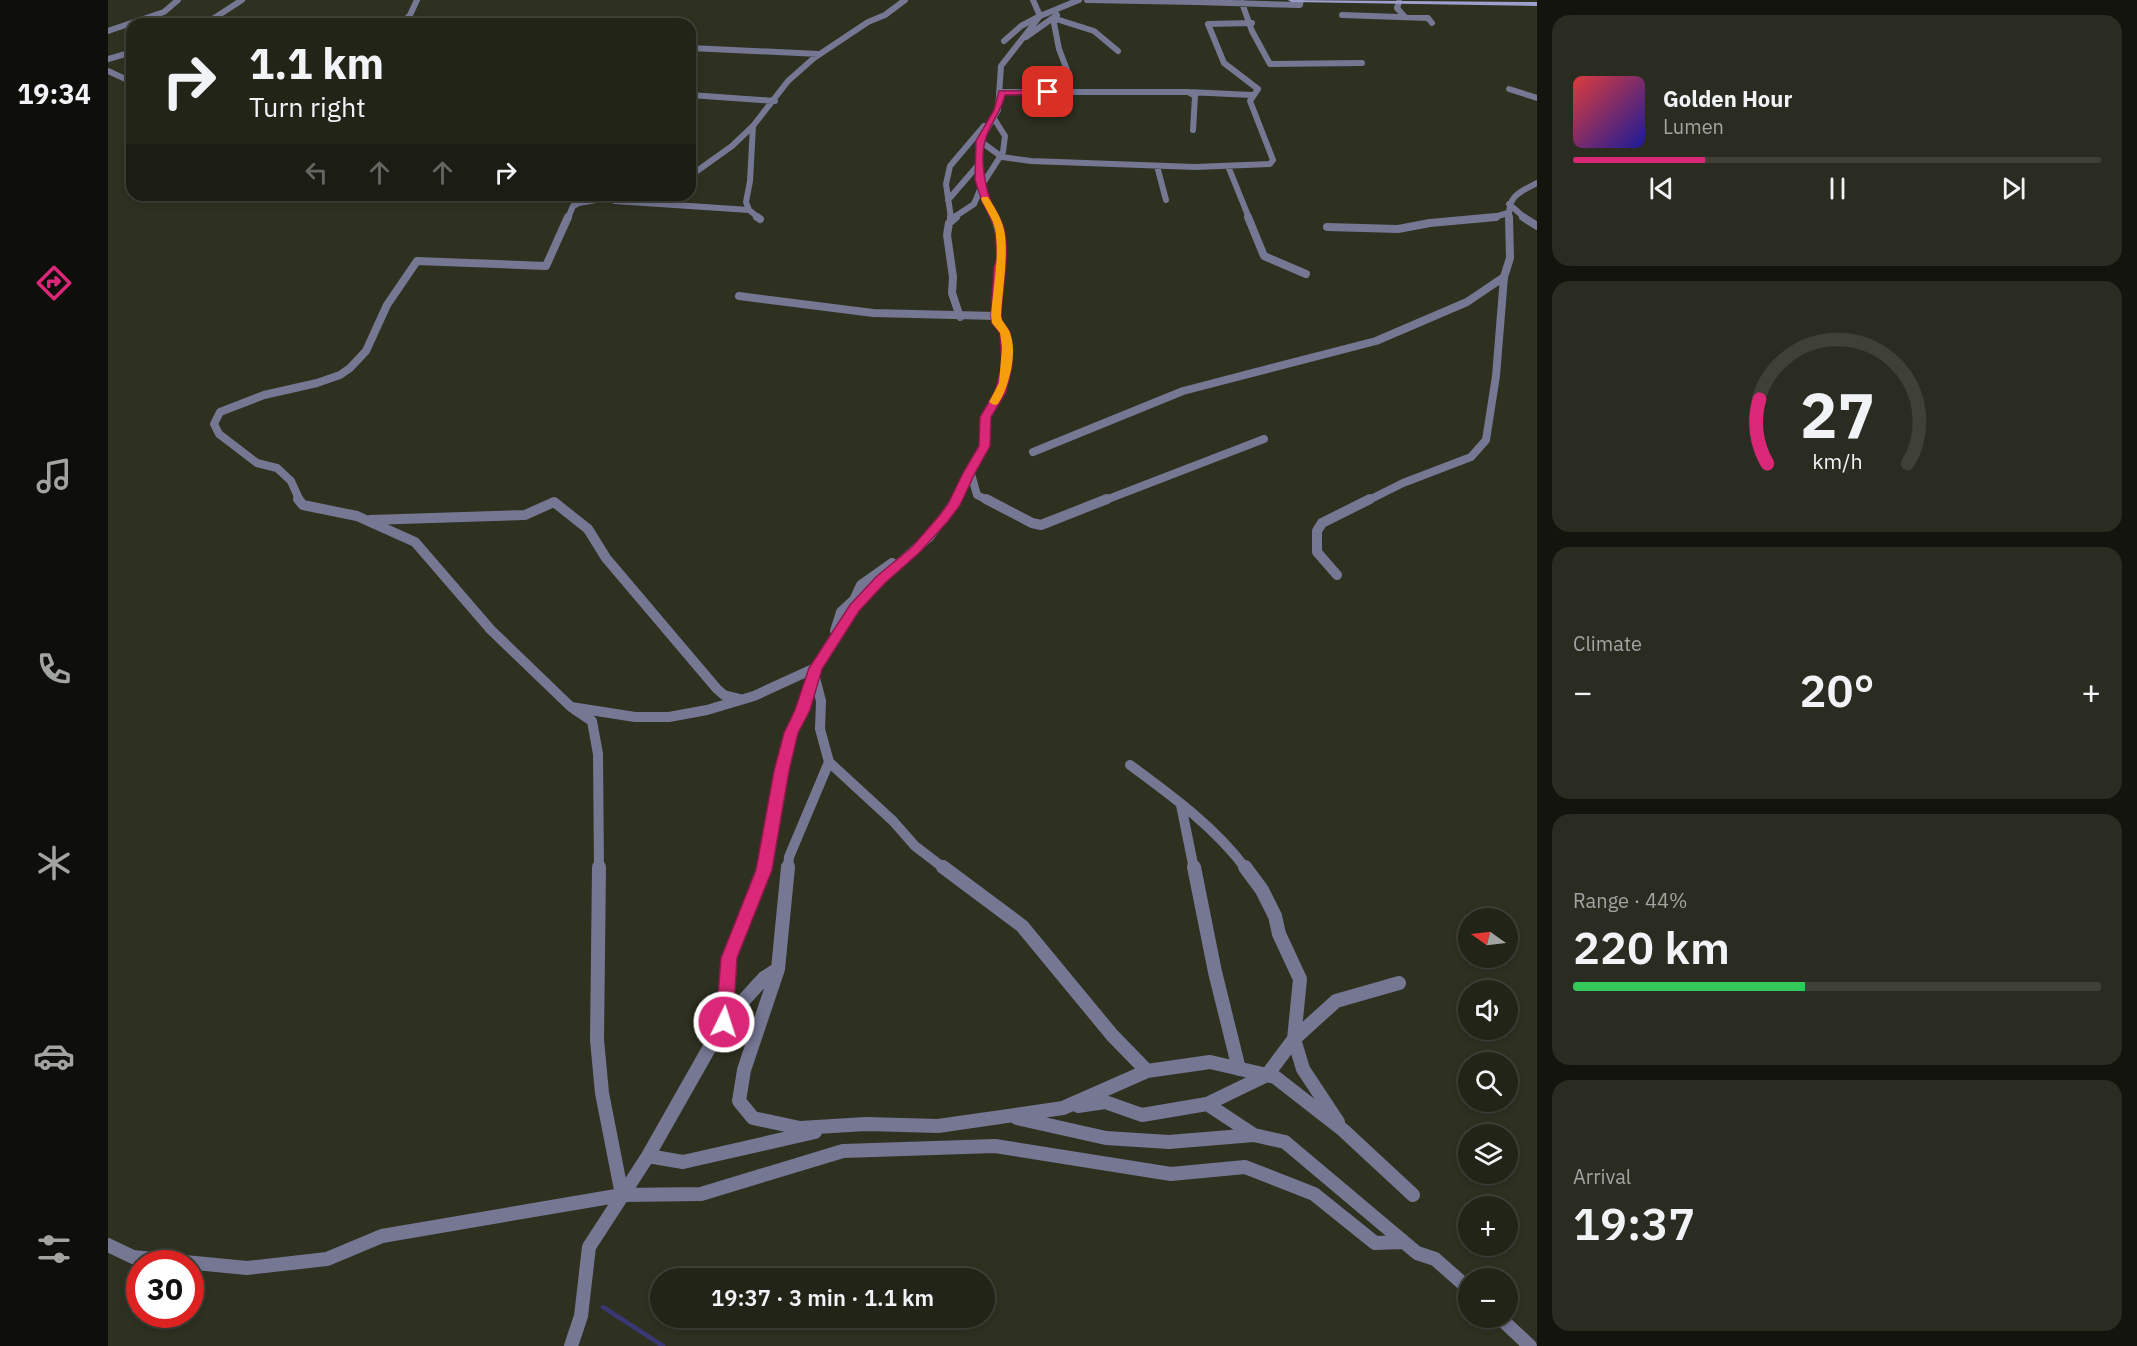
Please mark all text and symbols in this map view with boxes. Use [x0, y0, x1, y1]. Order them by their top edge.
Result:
text: 1.1 km [249, 36, 384, 91]
icon: right [150, 42, 228, 120]
pin [1022, 66, 1073, 117]
icon: arrive [1031, 75, 1064, 108]
text: 19:34 [17, 76, 91, 111]
text: Golden Hour [1663, 84, 1792, 113]
text: Turn right [249, 89, 366, 124]
text: Lumen [1663, 113, 1724, 140]
icon: left [300, 156, 333, 189]
icon: ahead [363, 156, 396, 189]
icon: ahead [426, 156, 459, 189]
icon: right [489, 156, 522, 189]
icon: previous [1645, 172, 1678, 205]
icon: pause [1821, 172, 1854, 205]
icon: next [1997, 172, 2030, 205]
icon: directions [33, 262, 75, 304]
text: 27 [1800, 374, 1874, 455]
text: km/h [1812, 447, 1862, 475]
icon: music [33, 455, 75, 497]
text: Climate [1573, 630, 1642, 657]
icon: phone [33, 648, 75, 690]
text: 20° [1799, 661, 1875, 719]
text: − [1573, 670, 1593, 713]
text: + [2081, 670, 2101, 713]
icon: climate [33, 842, 75, 884]
text: Range · 44% [1573, 887, 1688, 914]
north arrow [1458, 908, 1518, 968]
map controls [1458, 908, 1518, 1328]
text: 220 km [1573, 918, 1730, 976]
button: sound [1458, 980, 1518, 1040]
position arrow [692, 990, 756, 1054]
icon: car [33, 1035, 75, 1077]
button: search [1458, 1052, 1518, 1112]
button: layers [1458, 1124, 1518, 1184]
text: Arrival [1573, 1163, 1631, 1190]
text: 19:37 [1573, 1194, 1695, 1252]
button: + [1458, 1196, 1518, 1256]
icon: filters [33, 1228, 75, 1270]
speed limit sign: 30 [126, 1250, 204, 1328]
button: − [1458, 1268, 1518, 1328]
text: 19:37 · 3 min · 1.1 km [711, 1283, 934, 1312]

